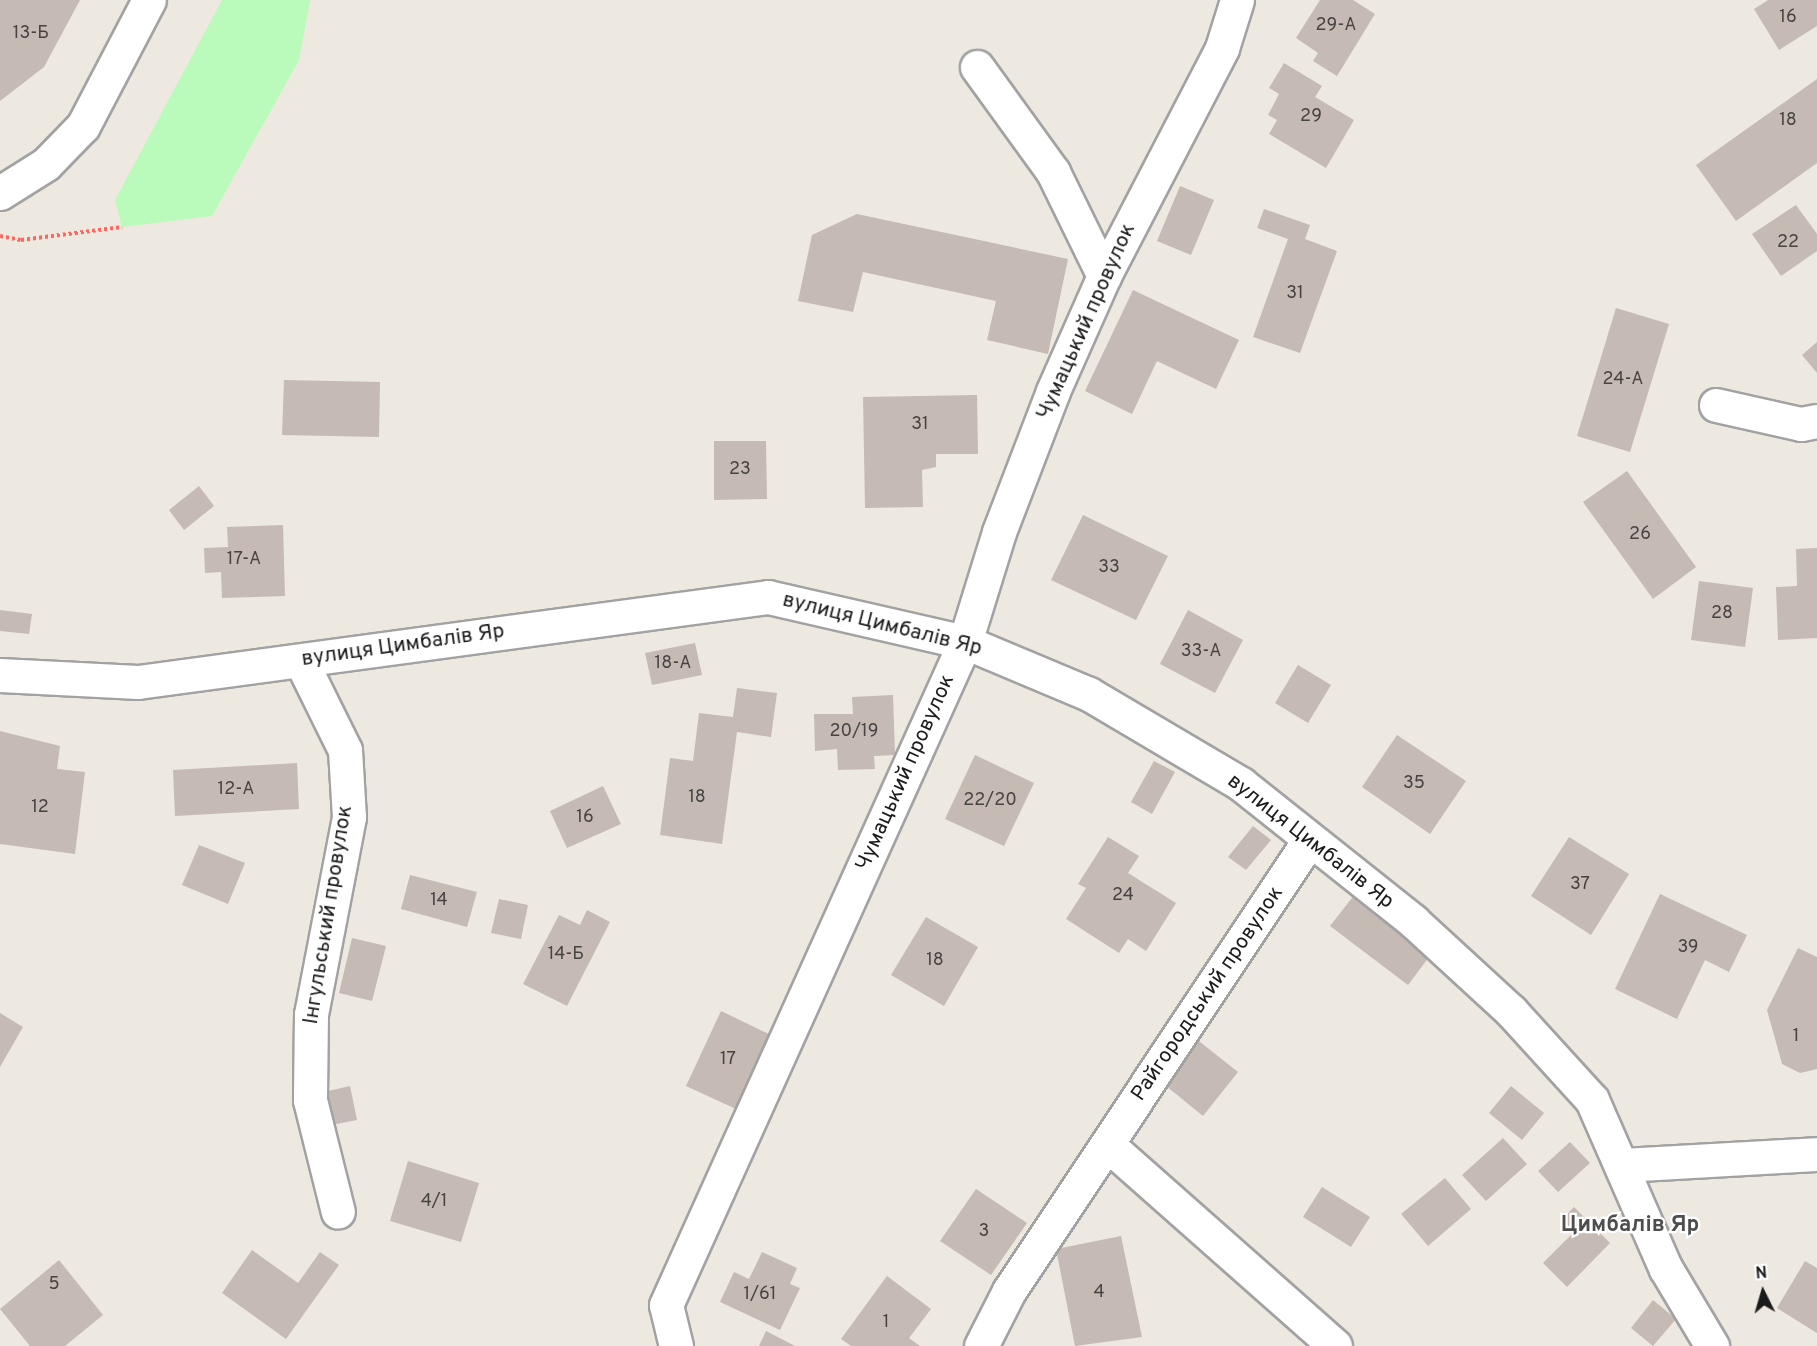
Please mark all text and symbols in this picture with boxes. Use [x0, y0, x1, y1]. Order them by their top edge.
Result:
house number: 16 [1779, 7, 1797, 29]
house number: 29-А [1316, 15, 1356, 37]
house number: 13-Б [13, 23, 49, 45]
house number: 29 [1300, 106, 1322, 128]
house number: 18 [1779, 110, 1797, 132]
street label: Чумацький провулок [1032, 220, 1142, 424]
house number: 22 [1777, 232, 1799, 254]
house number: 31 [1286, 283, 1304, 305]
house number: 24-А [1602, 369, 1644, 391]
house number: 31 [911, 414, 929, 436]
house number: 23 [729, 459, 751, 481]
house number: 26 [1629, 524, 1651, 546]
house number: 17-А [227, 549, 261, 571]
house number: 33 [1098, 557, 1120, 579]
street label: вулиця Цимбалів Яр [780, 588, 984, 662]
house number: 28 [1711, 603, 1733, 625]
street label: вулиця Цимбалів Яр [300, 619, 506, 673]
house number: 33-А [1181, 641, 1221, 663]
house number: 18-А [655, 653, 691, 675]
street label: Чумацький провулок [851, 671, 961, 875]
house number: 20/19 [830, 721, 878, 743]
street label: вулиця Цимбалів Яр [1222, 769, 1398, 915]
house number: 35 [1403, 773, 1425, 795]
house number: 12-А [218, 779, 254, 801]
house number: 18 [688, 787, 706, 809]
house number: 22/20 [963, 790, 1017, 812]
house number: 12 [31, 797, 49, 819]
street label: Інгульський провулок [299, 804, 359, 1026]
house number: 16 [576, 807, 594, 829]
house number: 37 [1570, 874, 1590, 896]
street label: Райгородський провулок [1127, 882, 1289, 1106]
house number: 24 [1112, 885, 1134, 907]
house number: 14 [430, 890, 448, 912]
house number: 39 [1677, 937, 1699, 959]
house number: 14-Б [548, 944, 584, 966]
house number: 18 [926, 950, 944, 972]
house number: 1 [1793, 1026, 1799, 1048]
house number: 17 [720, 1049, 736, 1071]
house number: 4/1 [421, 1191, 447, 1213]
district label: Цимбалів Яр [1561, 1213, 1699, 1239]
house number: 3 [979, 1221, 989, 1243]
north arrow [1733, 1262, 1793, 1322]
text: N [1755, 1264, 1768, 1285]
house number: 5 [48, 1274, 60, 1296]
house number: 4 [1093, 1282, 1105, 1304]
house number: 1/61 [744, 1284, 776, 1306]
house number: 1 [883, 1312, 889, 1334]

